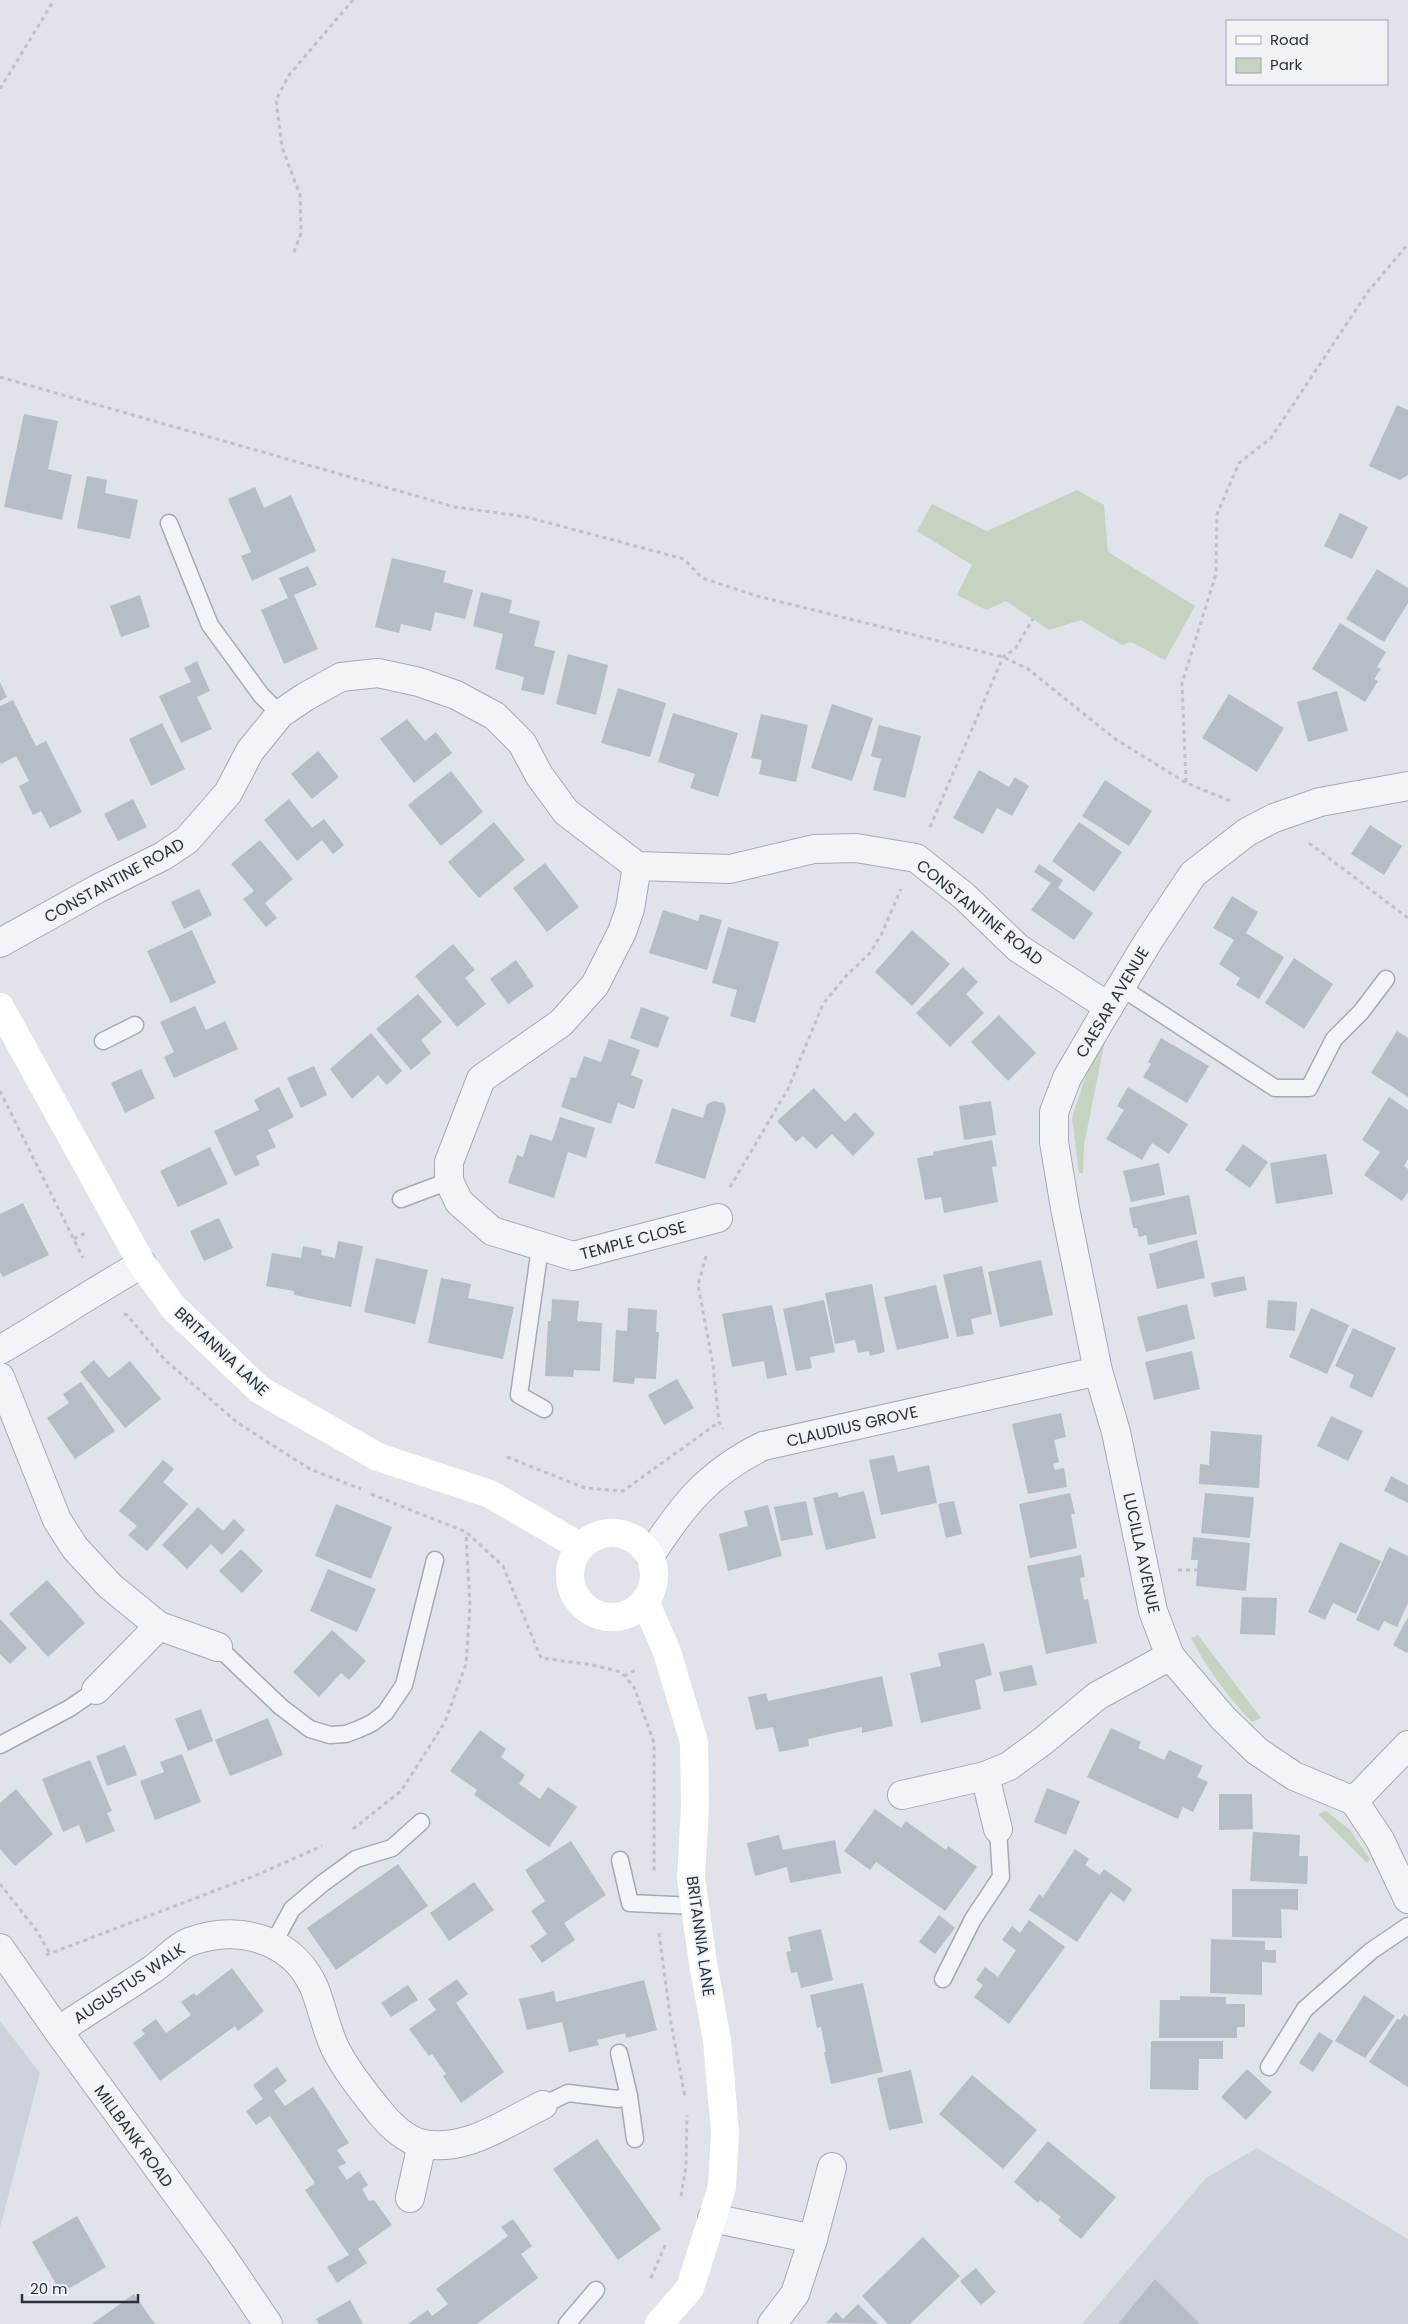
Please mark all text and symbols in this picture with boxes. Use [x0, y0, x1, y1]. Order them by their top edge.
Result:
legend [1226, 20, 1388, 85]
text: Road [1270, 29, 1309, 50]
text: Park [1270, 54, 1302, 75]
street label: CONSTANTINE ROAD [40, 832, 188, 929]
street label: CONSTANTINE ROAD [911, 854, 1048, 971]
street label: CAESAR AVENUE [1070, 943, 1155, 1062]
street label: TEMPLE CLOSE [578, 1215, 689, 1266]
street label: BRITANNIA LANE [169, 1302, 274, 1401]
street label: CLAUDIUS GROVE [784, 1400, 920, 1453]
street label: LUCILLA AVENUE [1117, 1491, 1166, 1616]
street label: BRITANNIA LANE [681, 1874, 720, 1998]
street label: AUGUSTUS WALK [69, 1937, 190, 2029]
street label: MILLBANK ROAD [89, 2080, 179, 2192]
scale bar [22, 2272, 139, 2304]
text: 20 m [30, 2278, 68, 2299]

